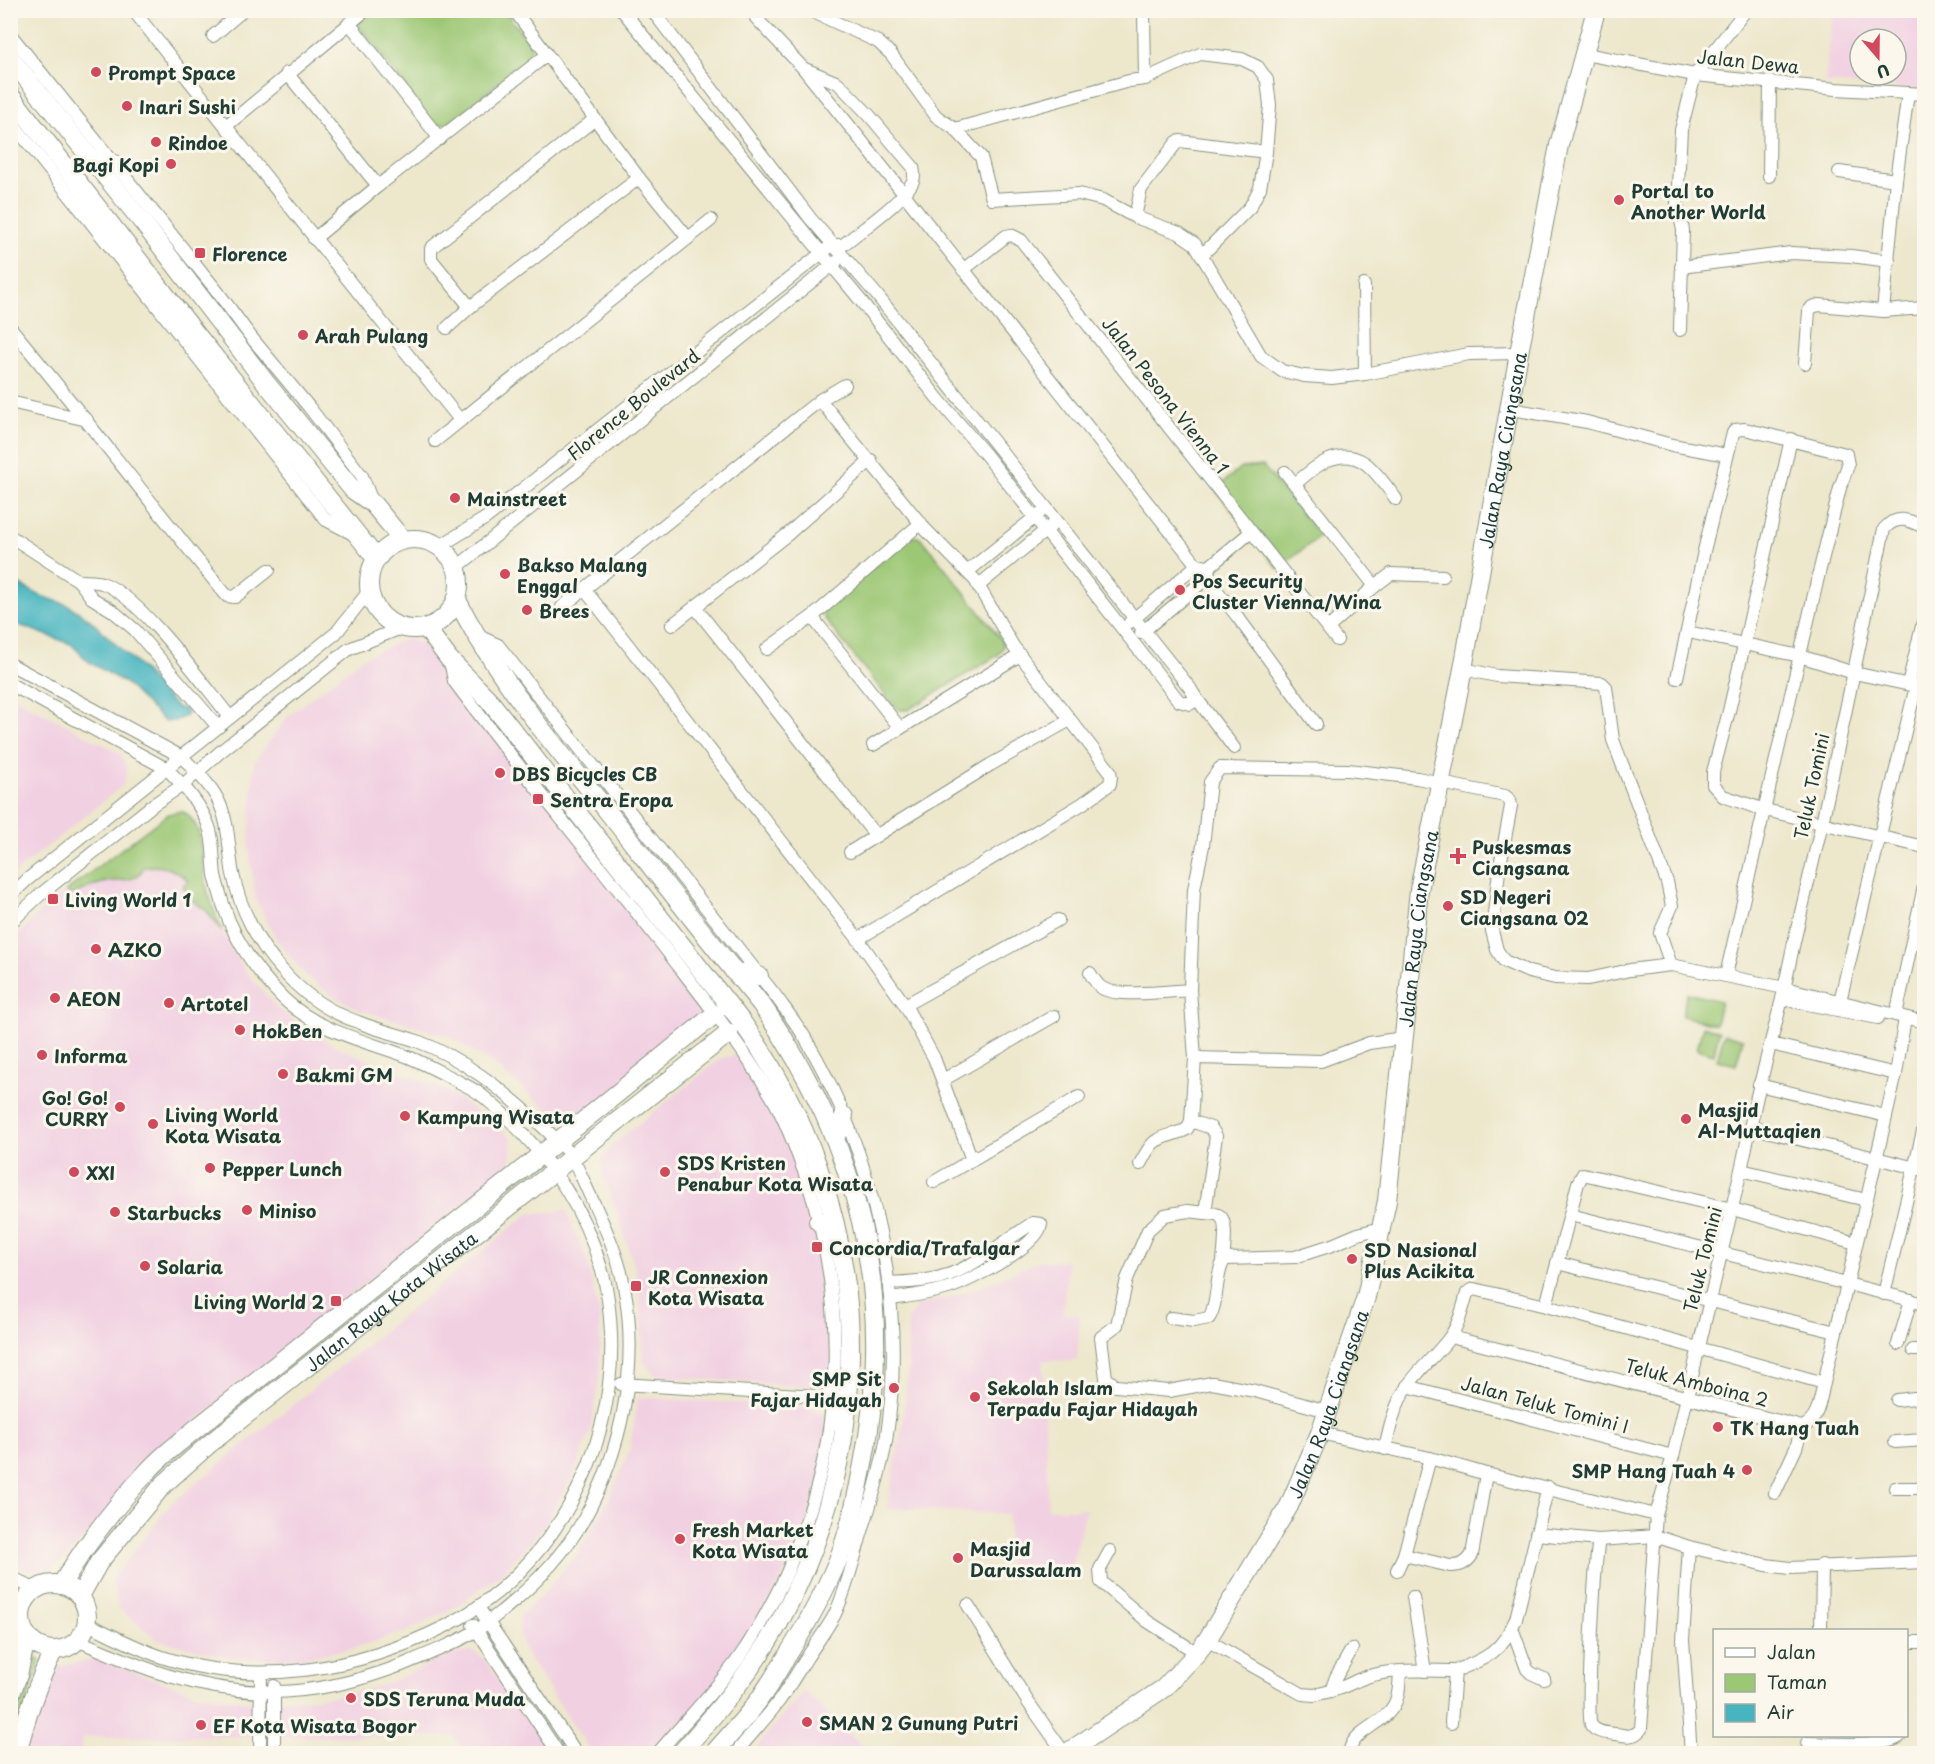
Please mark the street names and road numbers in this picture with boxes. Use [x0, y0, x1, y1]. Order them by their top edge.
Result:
street label: Jalan Dewa [1696, 42, 1801, 80]
street label: Jalan Pesona Vienna 1 [1096, 311, 1236, 479]
street label: Florence Boulevard [561, 342, 705, 466]
street label: Jalan Raya Ciangsana [1471, 349, 1533, 550]
street label: Teluk Tomini [1787, 730, 1835, 842]
street label: Jalan Raya Ciangsana [1391, 827, 1444, 1029]
street label: Teluk Tomini [1676, 1203, 1728, 1315]
street label: Jalan Raya Kota Wisata [299, 1223, 483, 1377]
street label: Jalan Raya Ciangsana [1280, 1305, 1375, 1502]
street label: Teluk Amboina 2 [1623, 1351, 1771, 1413]
street label: Jalan Teluk Tomini I [1458, 1369, 1632, 1439]

